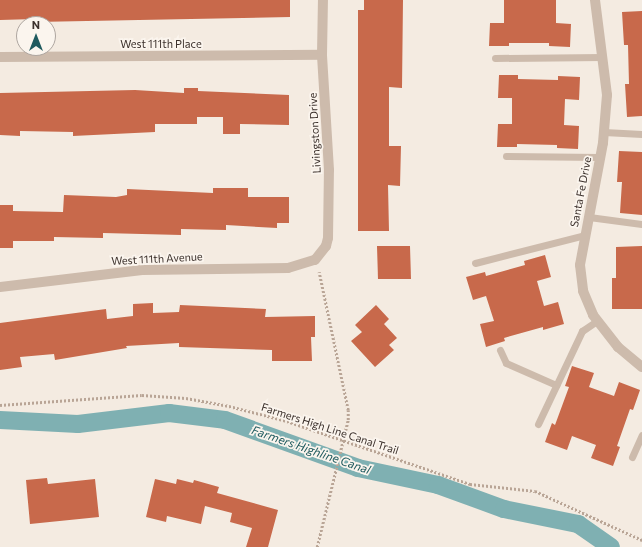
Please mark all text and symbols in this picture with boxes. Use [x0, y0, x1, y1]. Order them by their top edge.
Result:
north arrow [16, 16, 56, 56]
text: N [32, 18, 40, 31]
street label: West 111th Place [120, 37, 202, 51]
street label: Livingston Drive [306, 92, 324, 174]
street label: Santa Fe Drive [568, 156, 594, 228]
street label: West 111th Avenue [111, 250, 203, 268]
street label: Farmers High Line Canal Trail [260, 401, 400, 457]
water label: Farmers Highline Canal [250, 423, 372, 477]

